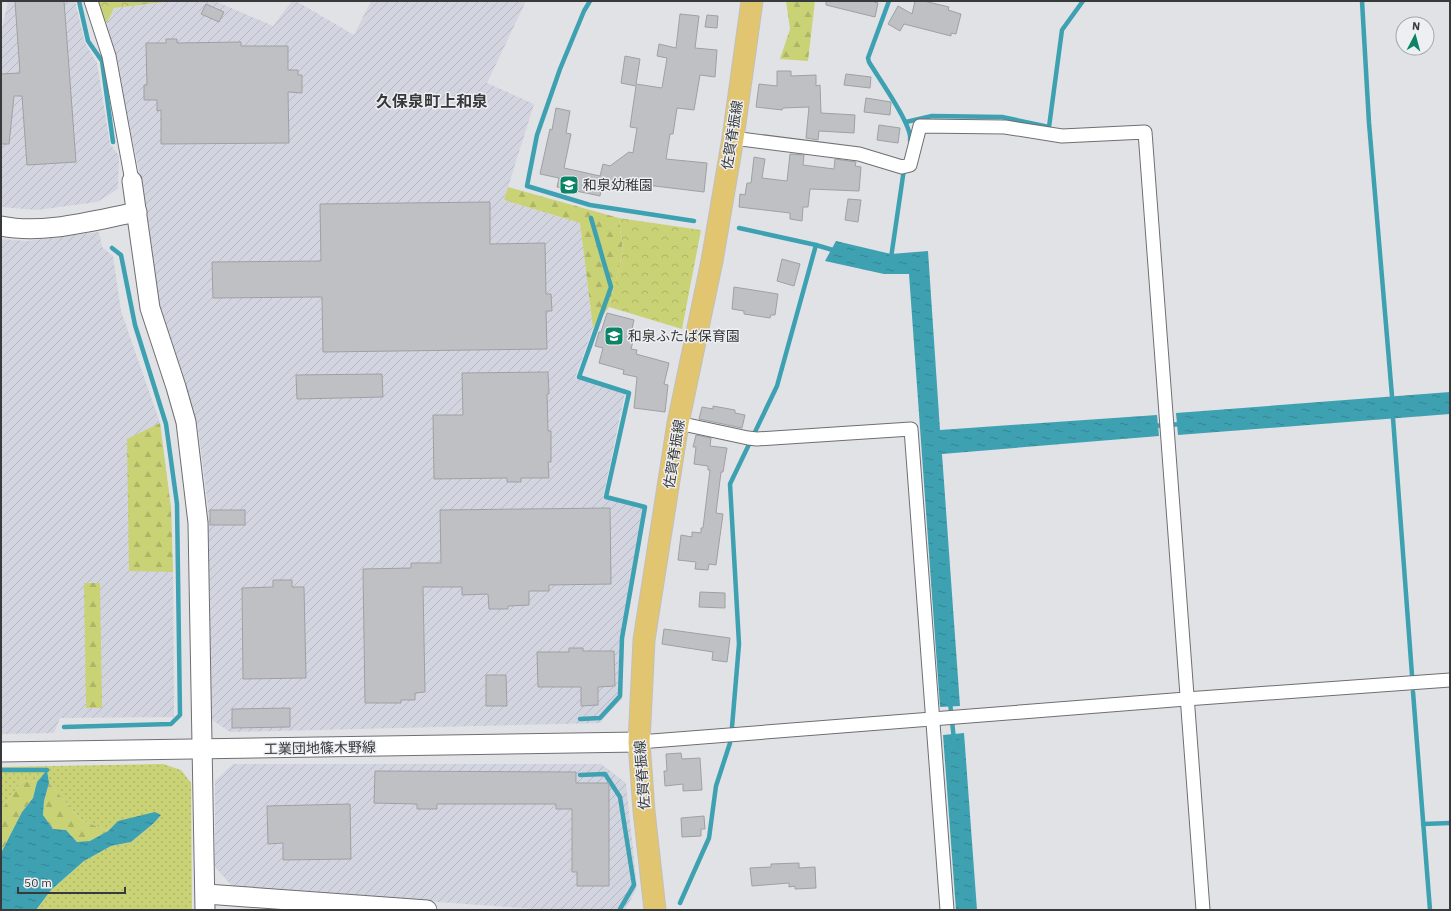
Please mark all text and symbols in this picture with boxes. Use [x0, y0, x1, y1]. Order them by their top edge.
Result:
north arrow [1395, 16, 1435, 56]
text: N [1411, 19, 1421, 33]
district label: 久保泉町上和泉 [376, 91, 488, 111]
street label: 佐賀脊振線 [718, 99, 746, 171]
school or university icon: 和泉幼稚園 [558, 174, 580, 196]
place label: 和泉幼稚園 [583, 176, 653, 194]
school or university icon: 和泉ふたば保育園 [603, 325, 625, 347]
place label: 和泉ふたば保育園 [628, 327, 740, 345]
street label: 佐賀脊振線 [660, 418, 688, 490]
street label: 工業団地篠木野線 [264, 738, 376, 758]
street label: 佐賀脊振線 [631, 739, 653, 811]
scale bar [18, 869, 125, 895]
text: 50 m [24, 875, 52, 890]

